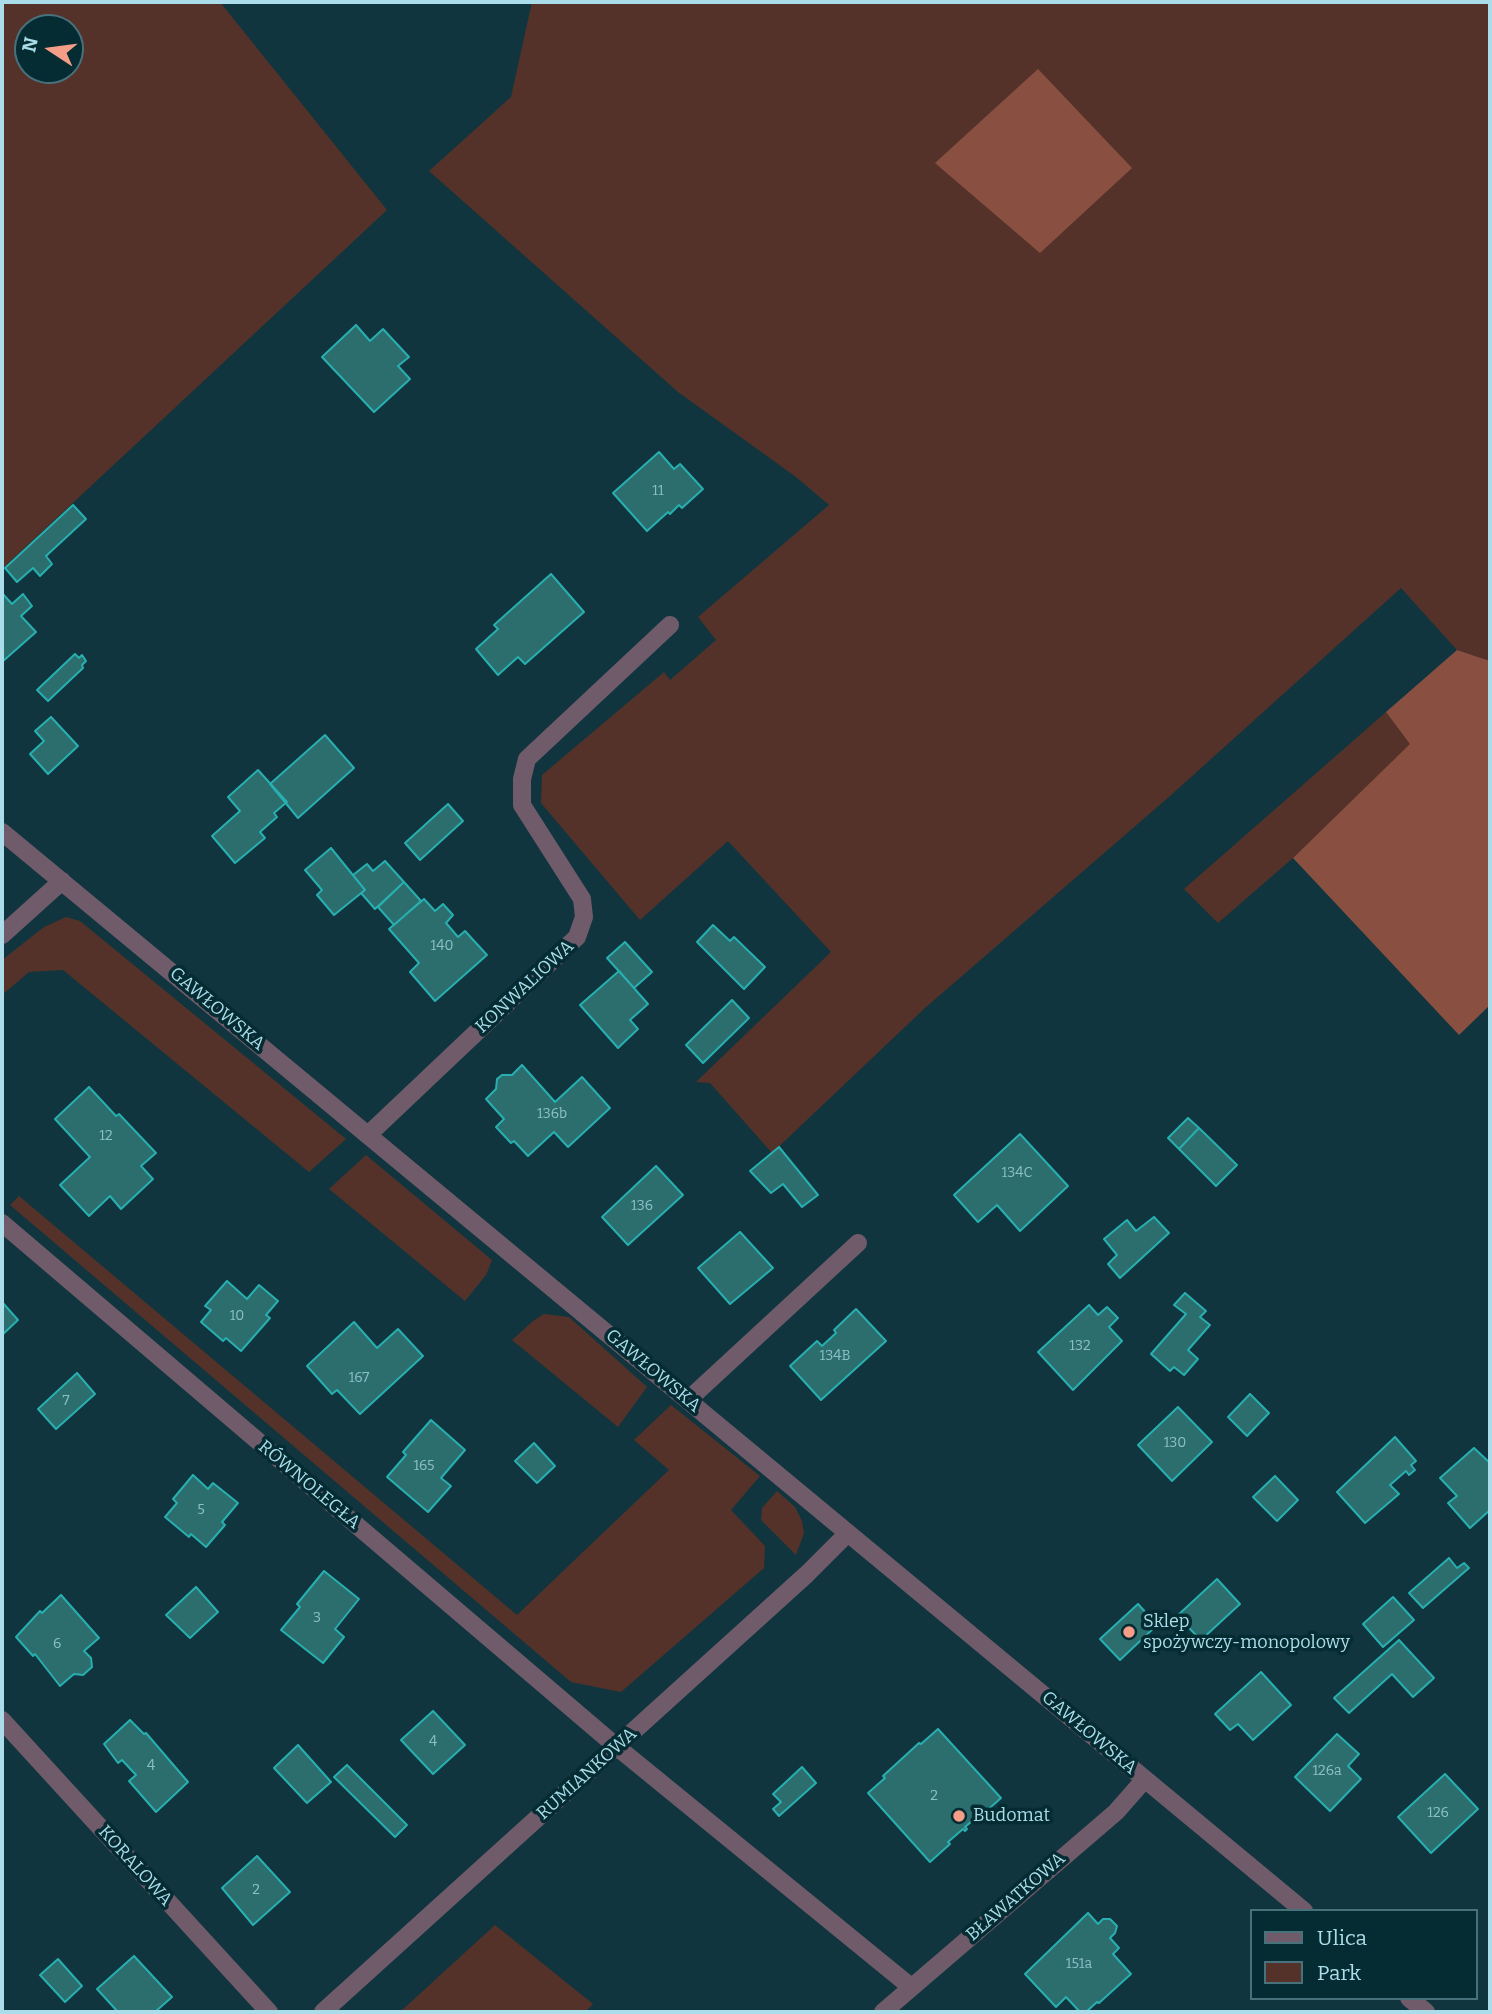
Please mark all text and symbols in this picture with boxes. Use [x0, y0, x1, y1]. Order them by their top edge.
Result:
north arrow [14, 14, 84, 84]
text: N [17, 35, 43, 54]
house number: 11 [652, 483, 664, 499]
street label: KONWALIOWA [471, 936, 579, 1038]
house number: 140 [431, 938, 453, 954]
street label: GAWŁOWSKA [165, 963, 269, 1055]
house number: 136b [537, 1106, 567, 1122]
house number: 12 [99, 1128, 113, 1144]
house number: 134C [1002, 1165, 1032, 1181]
house number: 136 [631, 1198, 653, 1214]
house number: 10 [230, 1308, 244, 1324]
street label: GAWŁOWSKA [601, 1325, 705, 1417]
house number: 132 [1069, 1338, 1091, 1354]
house number: 134B [820, 1348, 850, 1364]
house number: 167 [349, 1370, 369, 1386]
house number: 7 [62, 1393, 70, 1409]
house number: 130 [1164, 1435, 1186, 1451]
street label: RÓWNOLEGŁA [254, 1436, 364, 1534]
house number: 165 [413, 1458, 435, 1474]
house number: 5 [197, 1502, 205, 1518]
house number: 3 [313, 1610, 321, 1626]
place label: Sklep spożywczy-monopolowy [1143, 1611, 1350, 1654]
marker: Sklep spożywczy-monopolowy [1121, 1624, 1137, 1640]
house number: 6 [53, 1636, 61, 1652]
street label: GAWŁOWSKA [1037, 1687, 1141, 1779]
street label: RUMIANKOWA [533, 1723, 641, 1825]
house number: 4 [429, 1734, 437, 1750]
house number: 4 [147, 1758, 155, 1774]
house number: 126a [1312, 1763, 1342, 1779]
house number: 2 [930, 1788, 938, 1804]
place label: Budomat [973, 1805, 1050, 1827]
house number: 126 [1427, 1805, 1449, 1821]
marker: Budomat [951, 1808, 967, 1824]
street label: KORALOWA [93, 1821, 177, 1911]
street label: BŁAWATKOWA [962, 1848, 1070, 1946]
house number: 2 [252, 1882, 260, 1898]
legend [1250, 1909, 1478, 2000]
text: Ulica [1317, 1925, 1367, 1951]
house number: 151a [1066, 1956, 1092, 1972]
text: Park [1317, 1960, 1361, 1986]

